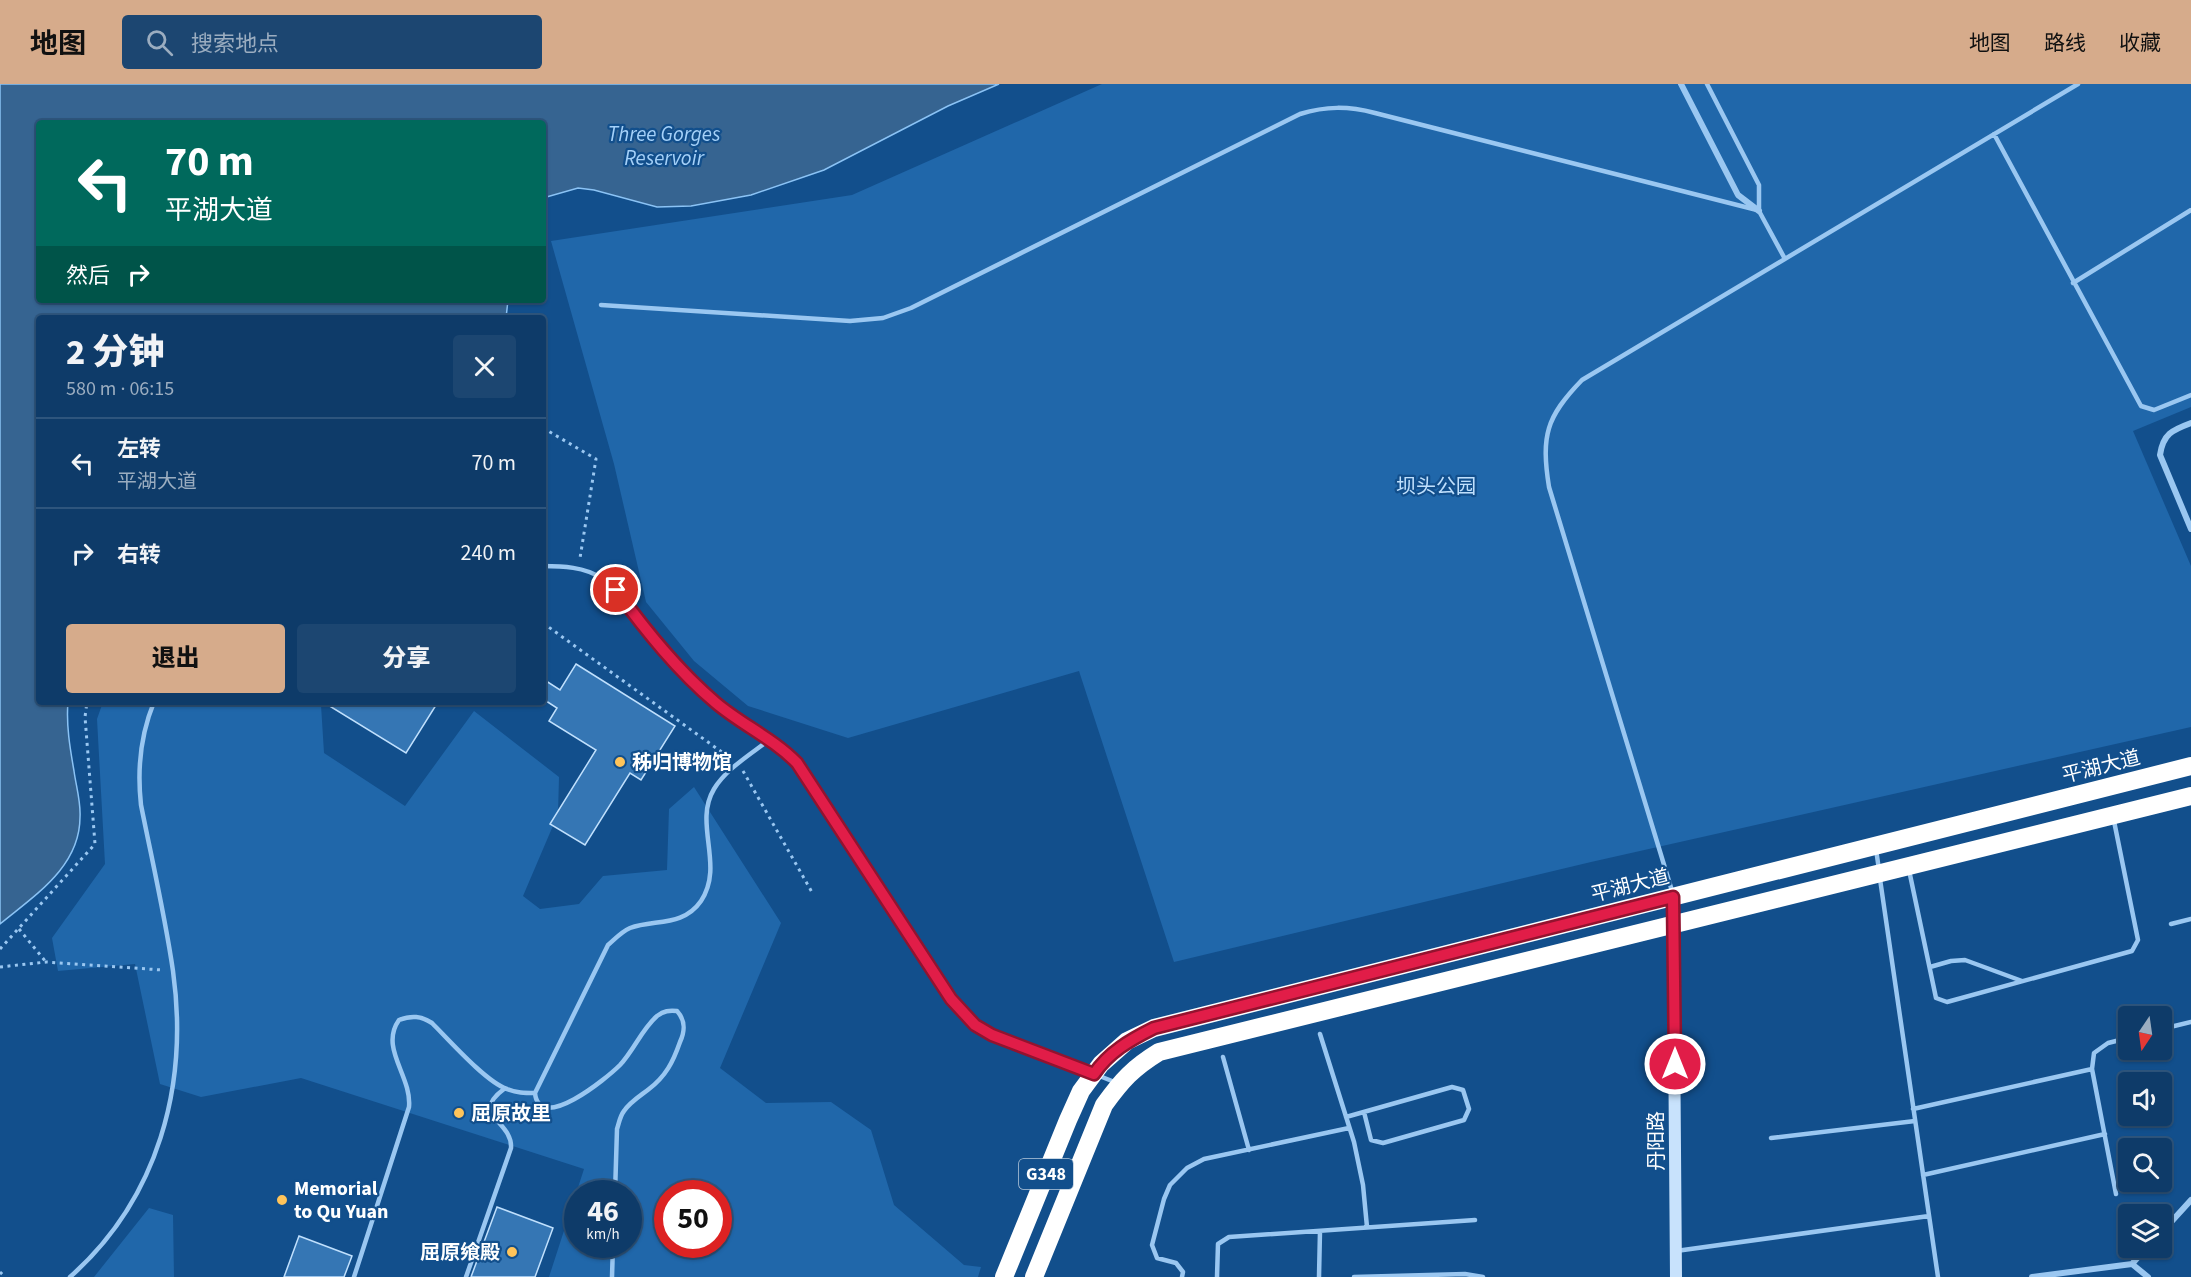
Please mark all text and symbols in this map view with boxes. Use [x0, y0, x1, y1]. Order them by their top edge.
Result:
search box [122, 15, 542, 69]
text: 地图 [30, 24, 86, 64]
icon: search [143, 26, 176, 59]
text: 搜索地点 [191, 28, 279, 60]
text: 地图 [1969, 28, 2011, 58]
text: 路线 [2044, 28, 2086, 58]
text: 收藏 [2119, 28, 2161, 58]
water label: Three Gorges Reservoir [608, 119, 720, 173]
text: 70 m [165, 132, 254, 192]
icon: left [66, 144, 144, 222]
text: 平湖大道 [165, 191, 273, 230]
icon: right [122, 258, 155, 291]
text: 然后 [66, 260, 110, 292]
text: 2 分钟 [66, 327, 164, 378]
button: close [453, 335, 516, 398]
text: 580 m · 06:15 [66, 375, 174, 403]
text: 左转 [117, 433, 161, 465]
icon: left [66, 447, 99, 480]
text: 70 m [471, 447, 516, 479]
text: 平湖大道 [117, 468, 197, 496]
park label: 坝头公园 [1396, 473, 1476, 501]
icon: right [66, 537, 99, 570]
text: 240 m [461, 537, 516, 569]
text: 右转 [117, 539, 161, 571]
pin [590, 564, 641, 615]
icon: arrive [599, 573, 632, 606]
button: 退出 [66, 624, 285, 693]
button: 分享 [297, 624, 516, 693]
street label: 平湖大道 [2059, 744, 2143, 790]
place label: 秭归博物馆 [632, 749, 732, 777]
marker: 秭归博物馆 [613, 755, 627, 769]
street label: 平湖大道 [1588, 863, 1672, 909]
north arrow [2118, 1006, 2172, 1060]
map controls [2118, 1006, 2172, 1258]
position arrow [1643, 1032, 1707, 1096]
button: sound [2118, 1072, 2172, 1126]
place label: 屈原故里 [471, 1100, 551, 1128]
marker: 屈原故里 [452, 1106, 466, 1120]
street label: 丹阳路 [1643, 1111, 1671, 1171]
button: search [2118, 1138, 2172, 1192]
road number: G348 [1019, 1159, 1073, 1189]
place label: Memorial to Qu Yuan [294, 1175, 389, 1226]
speed limit sign: 50 [654, 1180, 732, 1258]
text: 46 [587, 1190, 619, 1233]
marker: Memorial to Qu Yuan [275, 1193, 289, 1207]
button: layers [2118, 1204, 2172, 1258]
text: km/h [586, 1224, 620, 1245]
place label: 屈原飨殿 [420, 1239, 500, 1267]
marker: 屈原飨殿 [505, 1245, 519, 1259]

